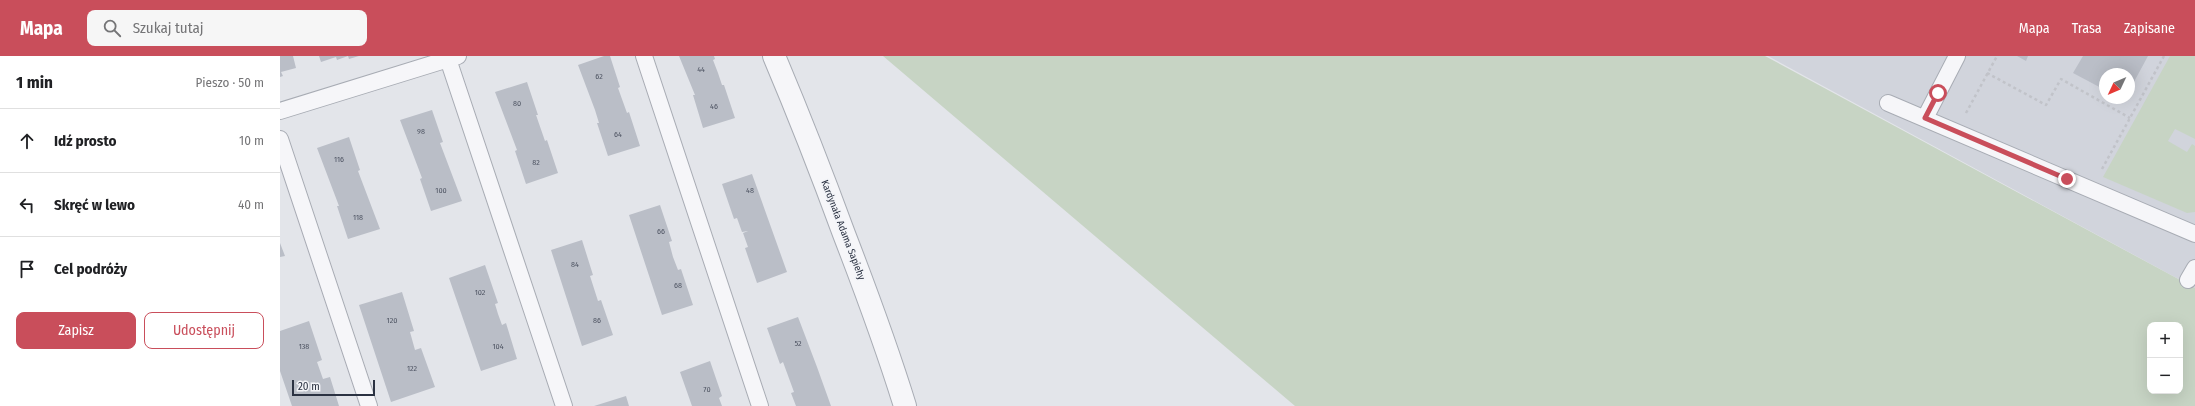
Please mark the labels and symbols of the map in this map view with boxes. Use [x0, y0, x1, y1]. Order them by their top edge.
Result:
house number: 44 [697, 65, 705, 74]
north arrow [2099, 68, 2135, 104]
house number: 62 [595, 72, 603, 81]
route start [1929, 84, 1947, 102]
house number: 80 [513, 99, 521, 108]
house number: 46 [710, 102, 718, 111]
house number: 98 [417, 127, 425, 136]
house number: 64 [614, 130, 622, 139]
house number: 116 [334, 155, 344, 164]
house number: 82 [532, 158, 540, 167]
route end [2058, 170, 2076, 188]
street label: Kardynała Adama Sapiehy [818, 178, 868, 282]
house number: 100 [435, 186, 447, 195]
house number: 48 [746, 186, 754, 195]
house number: 118 [353, 213, 363, 222]
house number: 66 [657, 227, 665, 236]
house number: 84 [571, 260, 579, 269]
house number: 68 [674, 281, 682, 290]
house number: 102 [475, 288, 486, 297]
house number: 120 [387, 316, 397, 325]
house number: 86 [593, 316, 601, 325]
house number: 52 [794, 339, 802, 348]
house number: 138 [299, 342, 309, 351]
house number: 104 [492, 342, 504, 351]
house number: 122 [407, 364, 418, 373]
scale bar [292, 378, 375, 397]
house number: 70 [703, 385, 711, 394]

